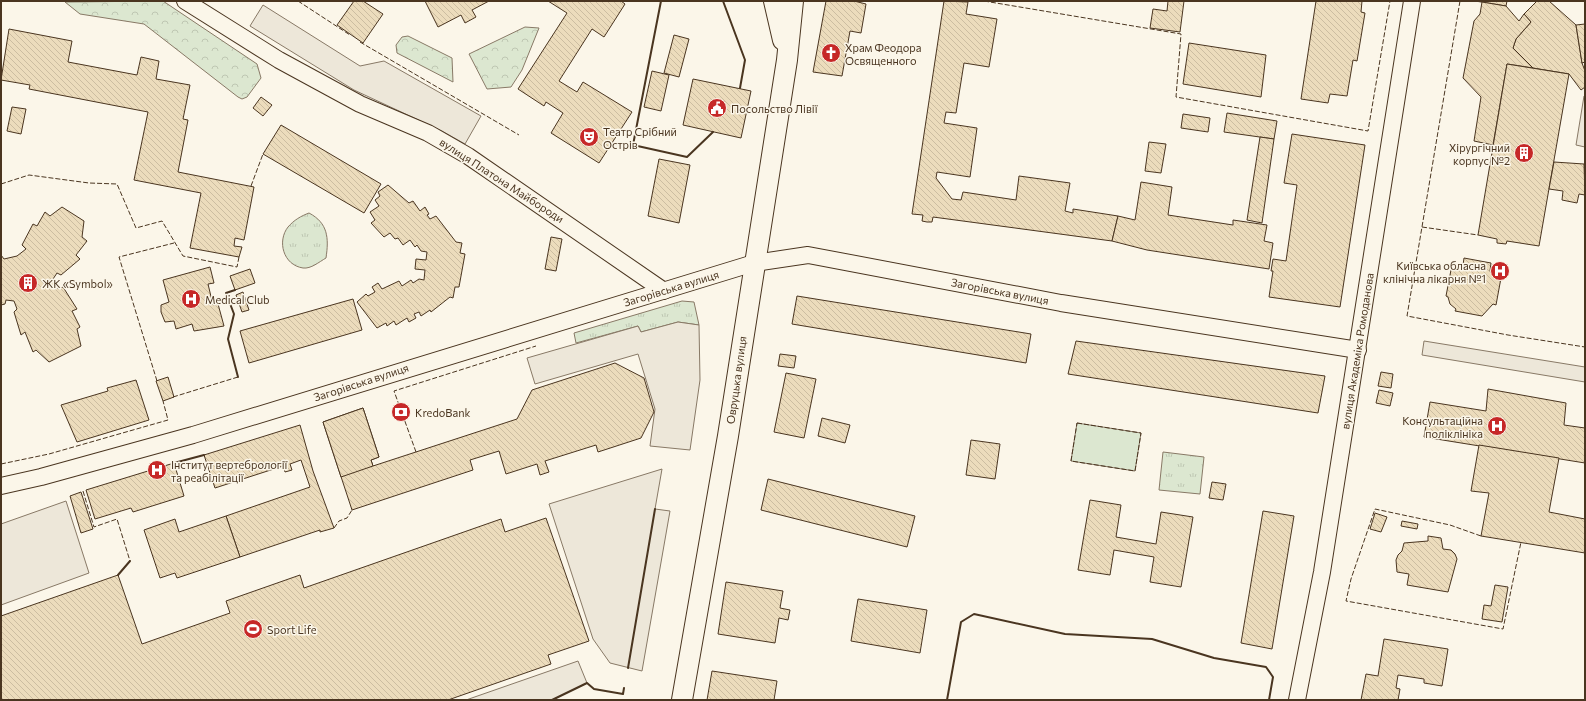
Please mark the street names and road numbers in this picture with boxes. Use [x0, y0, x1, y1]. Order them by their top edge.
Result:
street label: вулиця Платона Майбороди [437, 135, 567, 225]
street label: Загорівська вулиця [622, 267, 720, 309]
street label: вулиця Академіка Ромоданова [1338, 272, 1376, 430]
street label: Загорівська вулиця [950, 275, 1050, 307]
street label: Овруцька вулиця [723, 335, 749, 425]
street label: Загорівська вулиця [312, 360, 410, 404]

